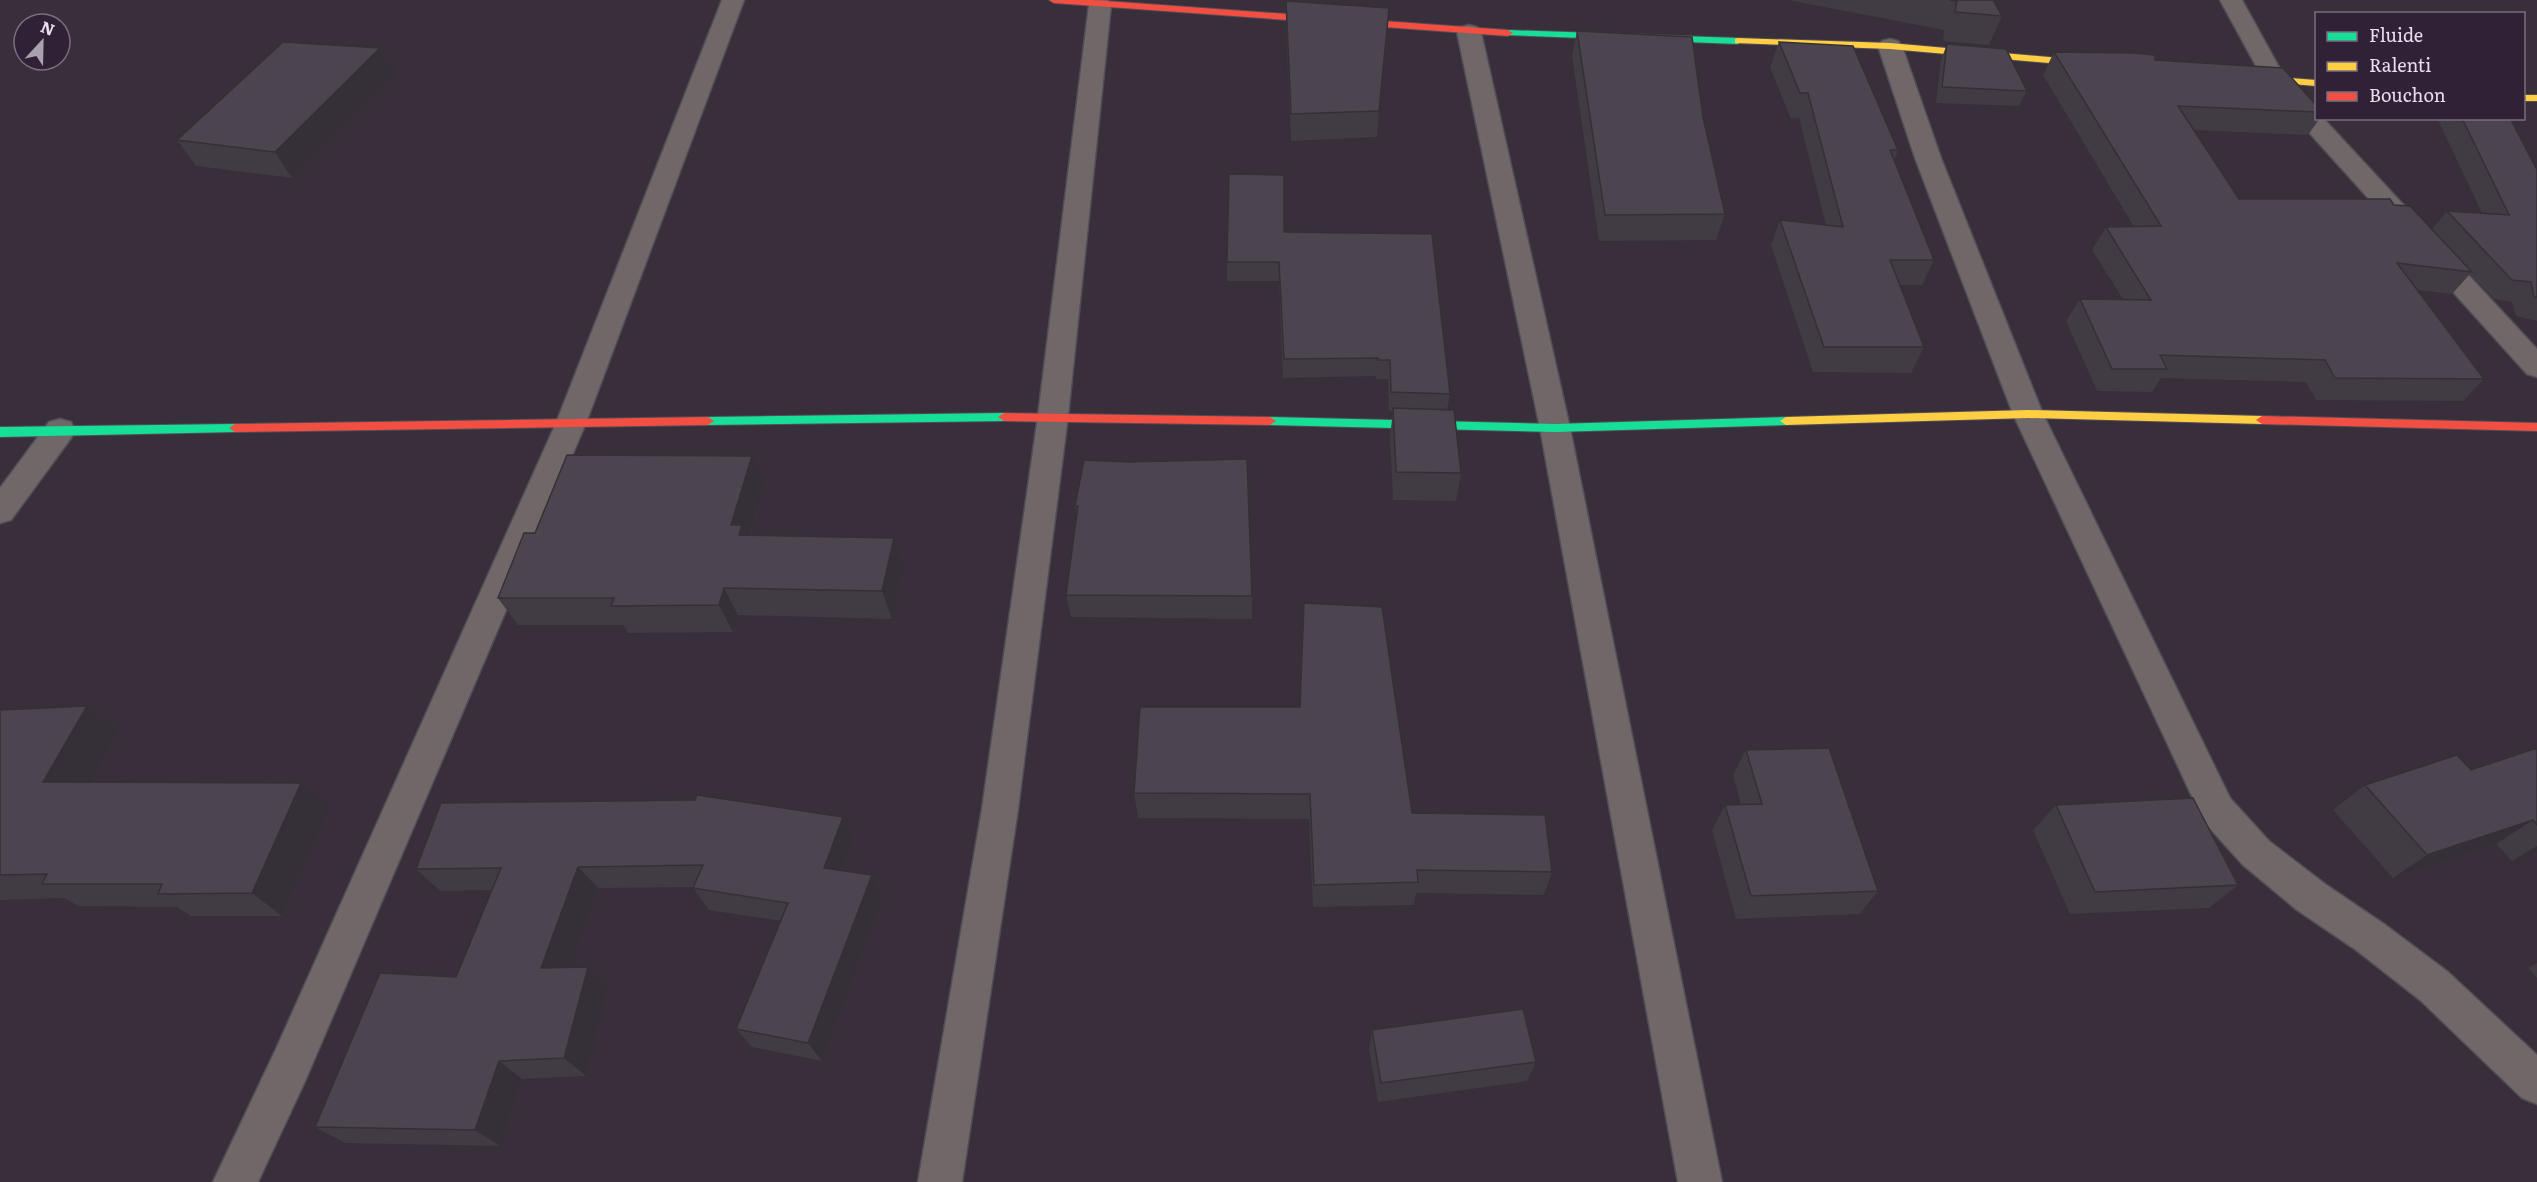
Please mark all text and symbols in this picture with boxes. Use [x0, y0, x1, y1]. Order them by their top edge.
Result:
north arrow [12, 12, 72, 72]
legend [2315, 12, 2525, 120]
text: N [37, 14, 59, 41]
text: Fluide [2369, 21, 2423, 48]
text: Ralenti [2369, 51, 2431, 78]
text: Bouchon [2369, 81, 2446, 108]

